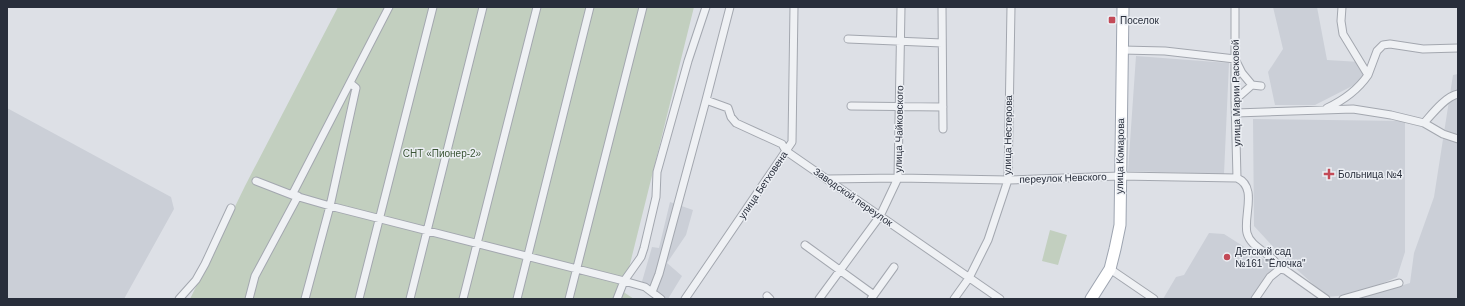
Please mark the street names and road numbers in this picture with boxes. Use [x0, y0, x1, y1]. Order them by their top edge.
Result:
street label: улица Марии Расковой [1230, 39, 1242, 147]
street label: улица Чайковского [893, 85, 905, 173]
street label: улица Нестерова [1002, 94, 1014, 175]
street label: улица Комарова [1114, 117, 1126, 194]
street label: улица Бетховена [736, 149, 790, 221]
street label: Заводской переулок [811, 166, 895, 229]
street label: переулок Невского [1019, 171, 1107, 185]

